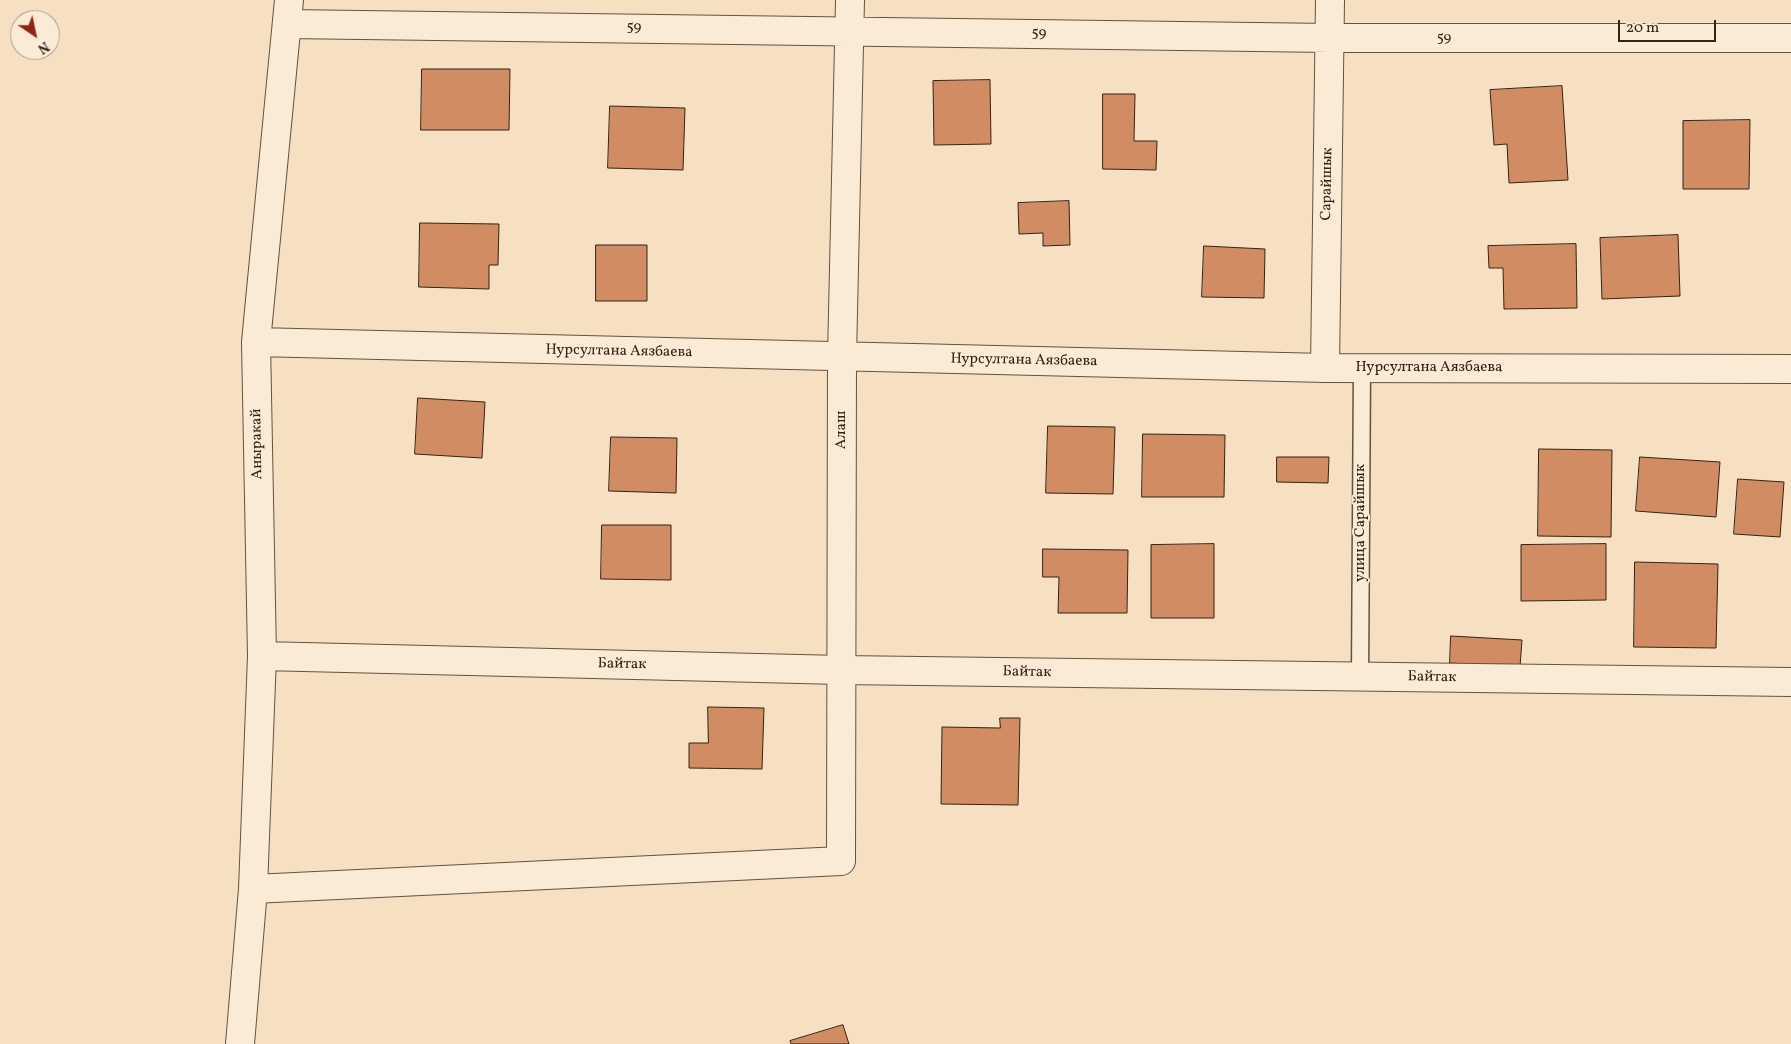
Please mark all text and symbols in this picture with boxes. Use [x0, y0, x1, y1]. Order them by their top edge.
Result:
north arrow [10, 10, 60, 60]
scale bar [1621, 10, 1718, 42]
text: 20 m [1626, 18, 1659, 39]
street label: 59 [626, 19, 642, 37]
street label: 59 [1031, 25, 1047, 43]
street label: 59 [1437, 29, 1451, 47]
text: N [34, 36, 53, 58]
street label: Сарайшык [1318, 147, 1338, 221]
street label: Нурсултана Аязбаева [545, 342, 693, 362]
street label: Нурсултана Аязбаева [950, 351, 1098, 371]
street label: Нурсултана Аязбаева [1355, 359, 1503, 377]
street label: Аныракай [248, 408, 268, 480]
street label: Алаш [833, 411, 851, 449]
street label: улица Сарайшык [1352, 464, 1370, 582]
street label: Байтак [597, 656, 647, 674]
street label: Байтак [1002, 664, 1052, 682]
street label: Байтак [1407, 669, 1457, 687]

